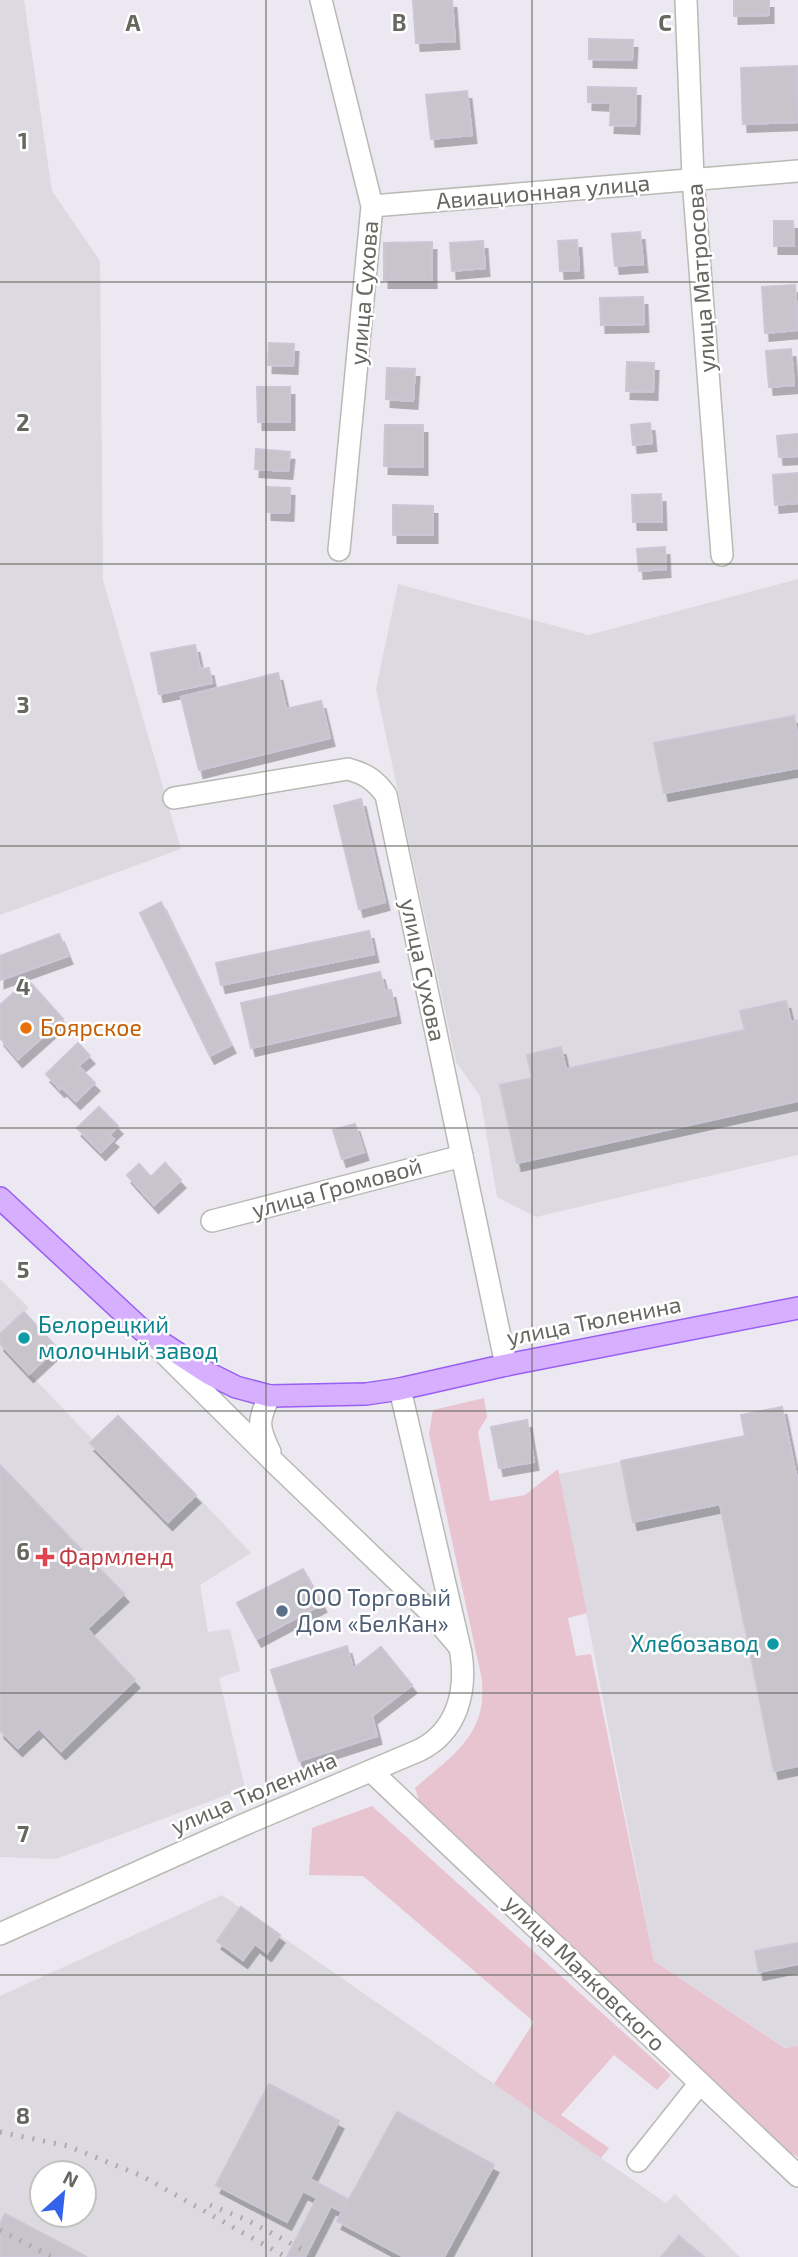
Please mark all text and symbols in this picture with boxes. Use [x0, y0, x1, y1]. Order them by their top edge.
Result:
text: A [125, 8, 141, 36]
text: B [392, 8, 406, 36]
text: C [658, 8, 672, 36]
text: 1 [18, 126, 28, 154]
street label: Авиационная улица [435, 168, 651, 215]
street label: улица Матросова [679, 182, 722, 374]
street label: улица Сухова [343, 219, 384, 366]
text: 2 [16, 408, 30, 436]
text: 3 [16, 690, 30, 718]
street label: улица Сухова [394, 896, 453, 1044]
text: 4 [16, 972, 30, 1000]
place label: Боярское [40, 1013, 142, 1041]
marker: Боярское [18, 1020, 34, 1036]
street label: улица Громовой [249, 1151, 425, 1224]
text: 5 [17, 1255, 29, 1283]
street label: улица Тюленина [504, 1289, 684, 1352]
place label: Белорецкий молочный завод [38, 1310, 218, 1364]
marker: Белорецкий молочный завод [16, 1330, 32, 1346]
text: 6 [16, 1537, 30, 1565]
place label: Фармленд [59, 1542, 173, 1570]
marker: Фармленд [37, 1549, 53, 1565]
place label: ООО Торговый Дом «БелКан» [296, 1583, 451, 1637]
marker: ООО Торговый Дом «БелКан» [274, 1603, 290, 1619]
place label: Хлебозавод [630, 1629, 759, 1657]
marker: Хлебозавод [765, 1636, 781, 1652]
street label: улица Тюленина [167, 1745, 341, 1841]
text: 7 [17, 1819, 29, 1847]
street label: улица Маяковского [499, 1888, 672, 2057]
text: 8 [16, 2101, 30, 2129]
north arrow [28, 2159, 98, 2229]
text: N [60, 2165, 82, 2192]

